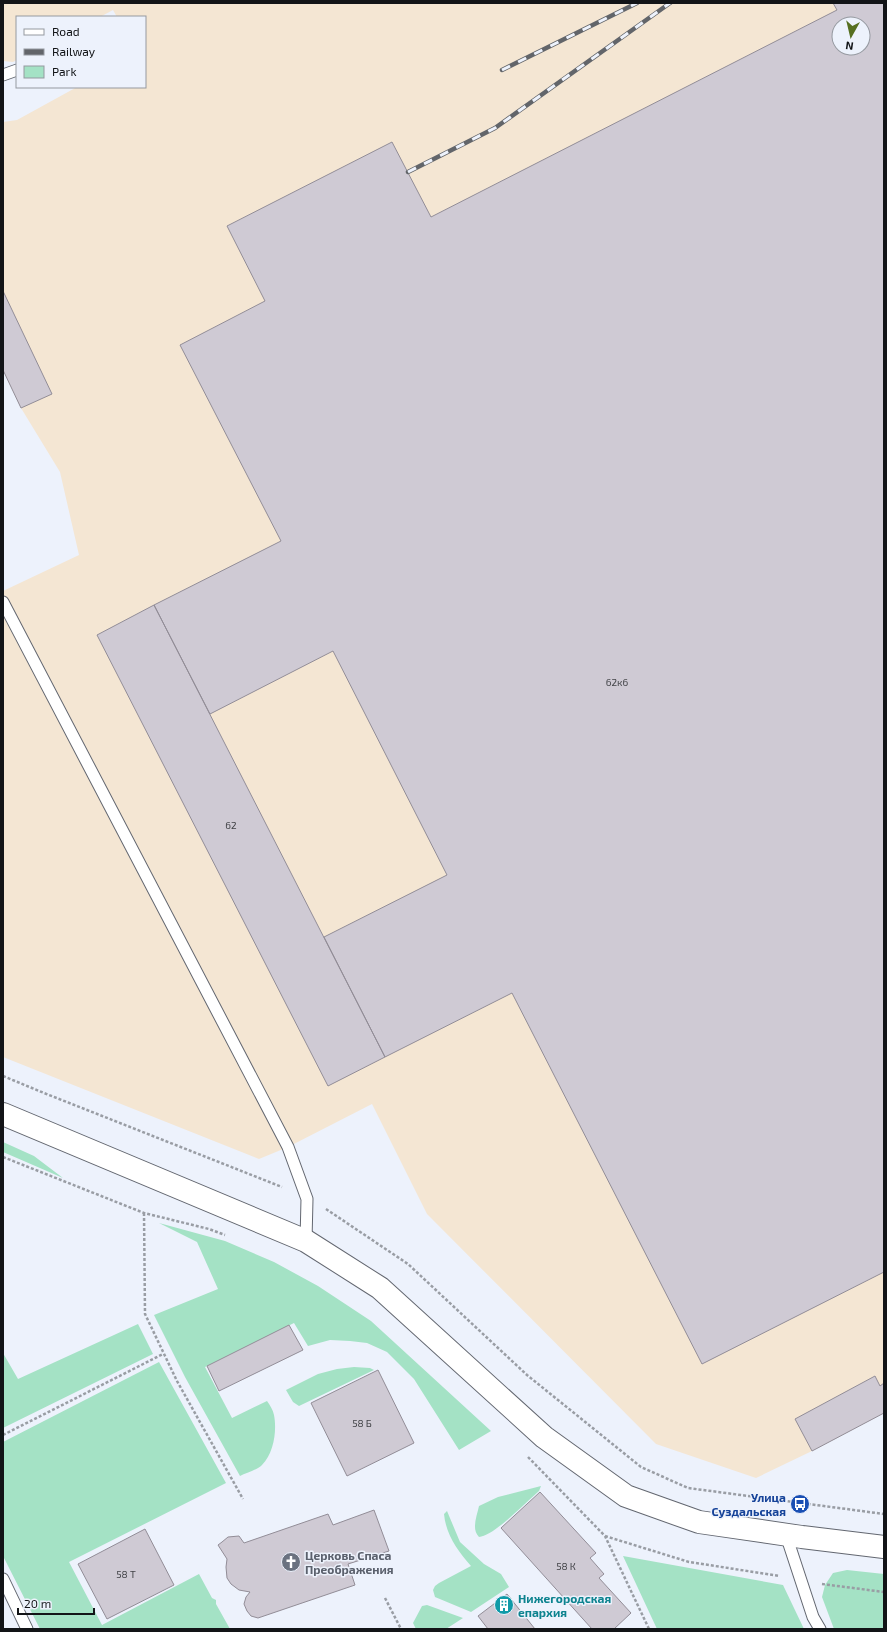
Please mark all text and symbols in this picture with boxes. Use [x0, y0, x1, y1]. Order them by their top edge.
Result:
legend [16, 16, 146, 88]
north arrow [831, 16, 871, 56]
text: Road [52, 24, 80, 38]
text: N [845, 39, 854, 53]
text: Railway [52, 44, 96, 58]
text: Park [52, 64, 77, 78]
house number: 62к6 [606, 676, 628, 688]
house number: 62 [225, 819, 237, 831]
house number: 58 Б [352, 1417, 372, 1429]
place label: Улица Суздальская [711, 1490, 786, 1518]
bus stop icon: Улица Суздальская [789, 1493, 811, 1515]
place label: Церковь Спаса Преображения [305, 1548, 394, 1576]
church icon: Церковь Спаса Преображения [280, 1551, 302, 1573]
house number: 58 К [556, 1560, 576, 1572]
house number: 58 Т [116, 1568, 136, 1580]
scale bar [18, 1590, 94, 1616]
place label: Нижегородская епархия [518, 1591, 611, 1619]
building icon: Нижегородская епархия [493, 1594, 515, 1616]
text: 20 m [24, 1596, 51, 1610]

